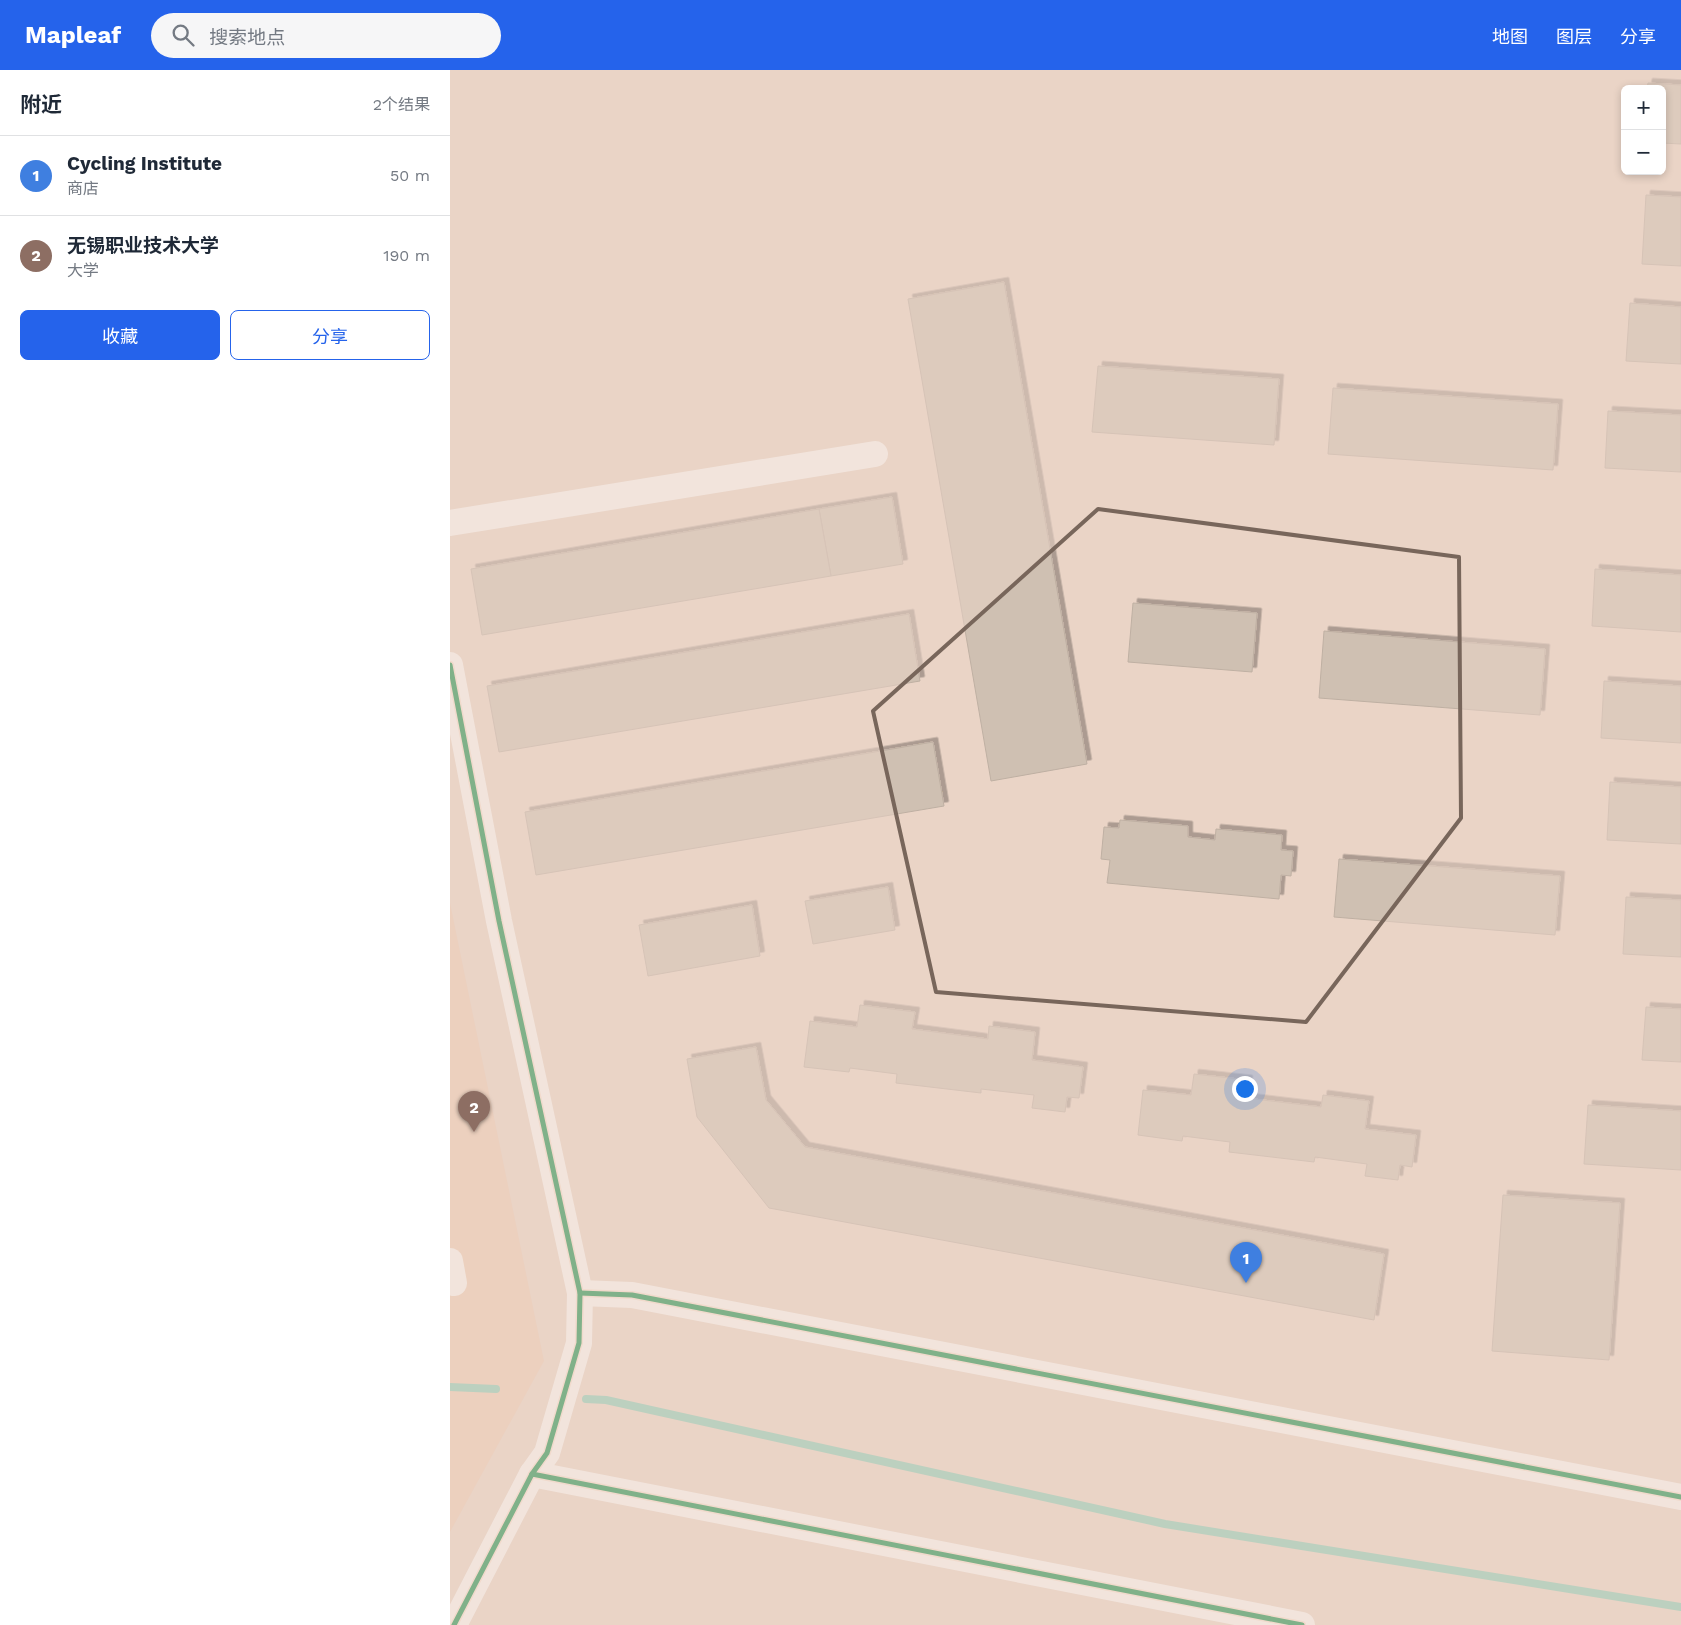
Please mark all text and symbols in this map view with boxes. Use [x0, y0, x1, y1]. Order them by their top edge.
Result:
search box [151, 13, 501, 58]
text: Mapleaf [25, 21, 121, 49]
icon: search [169, 21, 197, 49]
text: 搜索地点 [209, 26, 285, 49]
text: 地图 [1492, 26, 1528, 47]
text: 图层 [1556, 26, 1592, 47]
text: 分享 [1620, 26, 1656, 47]
map controls [1621, 85, 1666, 175]
button: + [1621, 85, 1666, 130]
text: 附近 [20, 92, 62, 117]
text: 2个结果 [373, 95, 430, 114]
button: − [1621, 130, 1666, 175]
text: Cycling Institute [67, 152, 222, 175]
text: 1 [33, 166, 39, 185]
text: 50 m [390, 166, 430, 185]
text: 商店 [67, 179, 99, 198]
text: 无锡职业技术大学 [67, 234, 219, 257]
text: 2 [31, 246, 41, 265]
text: 190 m [383, 246, 430, 265]
text: 大学 [67, 261, 99, 280]
button: 收藏 [20, 310, 220, 360]
button: 分享 [230, 310, 430, 360]
your location [1232, 1076, 1258, 1102]
pin: 2 [458, 1091, 490, 1132]
pin: 1 [1230, 1242, 1262, 1283]

